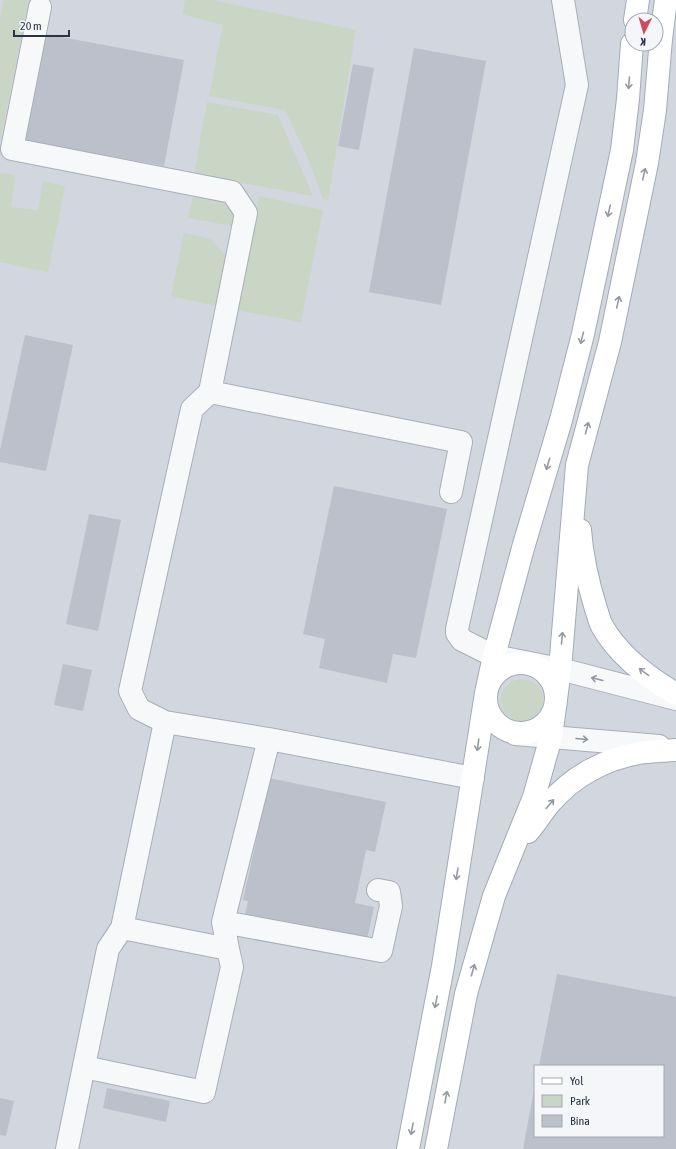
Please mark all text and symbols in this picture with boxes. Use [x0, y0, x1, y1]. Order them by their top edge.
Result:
scale bar [14, 12, 69, 38]
north arrow [624, 12, 664, 52]
text: 20 m [20, 19, 42, 33]
text: K [639, 36, 646, 48]
one-way arrow [626, 76, 633, 89]
one-way arrow [641, 168, 649, 181]
one-way arrow [604, 204, 612, 217]
one-way arrow [614, 295, 622, 308]
one-way arrow [578, 332, 586, 345]
one-way arrow [584, 421, 591, 434]
one-way arrow [544, 457, 551, 470]
one-way arrow [559, 632, 566, 645]
one-way arrow [638, 668, 649, 677]
one-way arrow [591, 675, 604, 682]
one-way arrow [575, 736, 588, 743]
one-way arrow [474, 738, 482, 751]
one-way arrow [545, 798, 554, 809]
one-way arrow [453, 867, 461, 880]
one-way arrow [470, 964, 477, 977]
one-way arrow [432, 995, 440, 1008]
legend [534, 1065, 664, 1137]
text: Yol [570, 1074, 584, 1088]
one-way arrow [442, 1091, 450, 1104]
text: Park [570, 1094, 591, 1108]
text: Bina [570, 1114, 590, 1128]
one-way arrow [407, 1123, 415, 1136]

